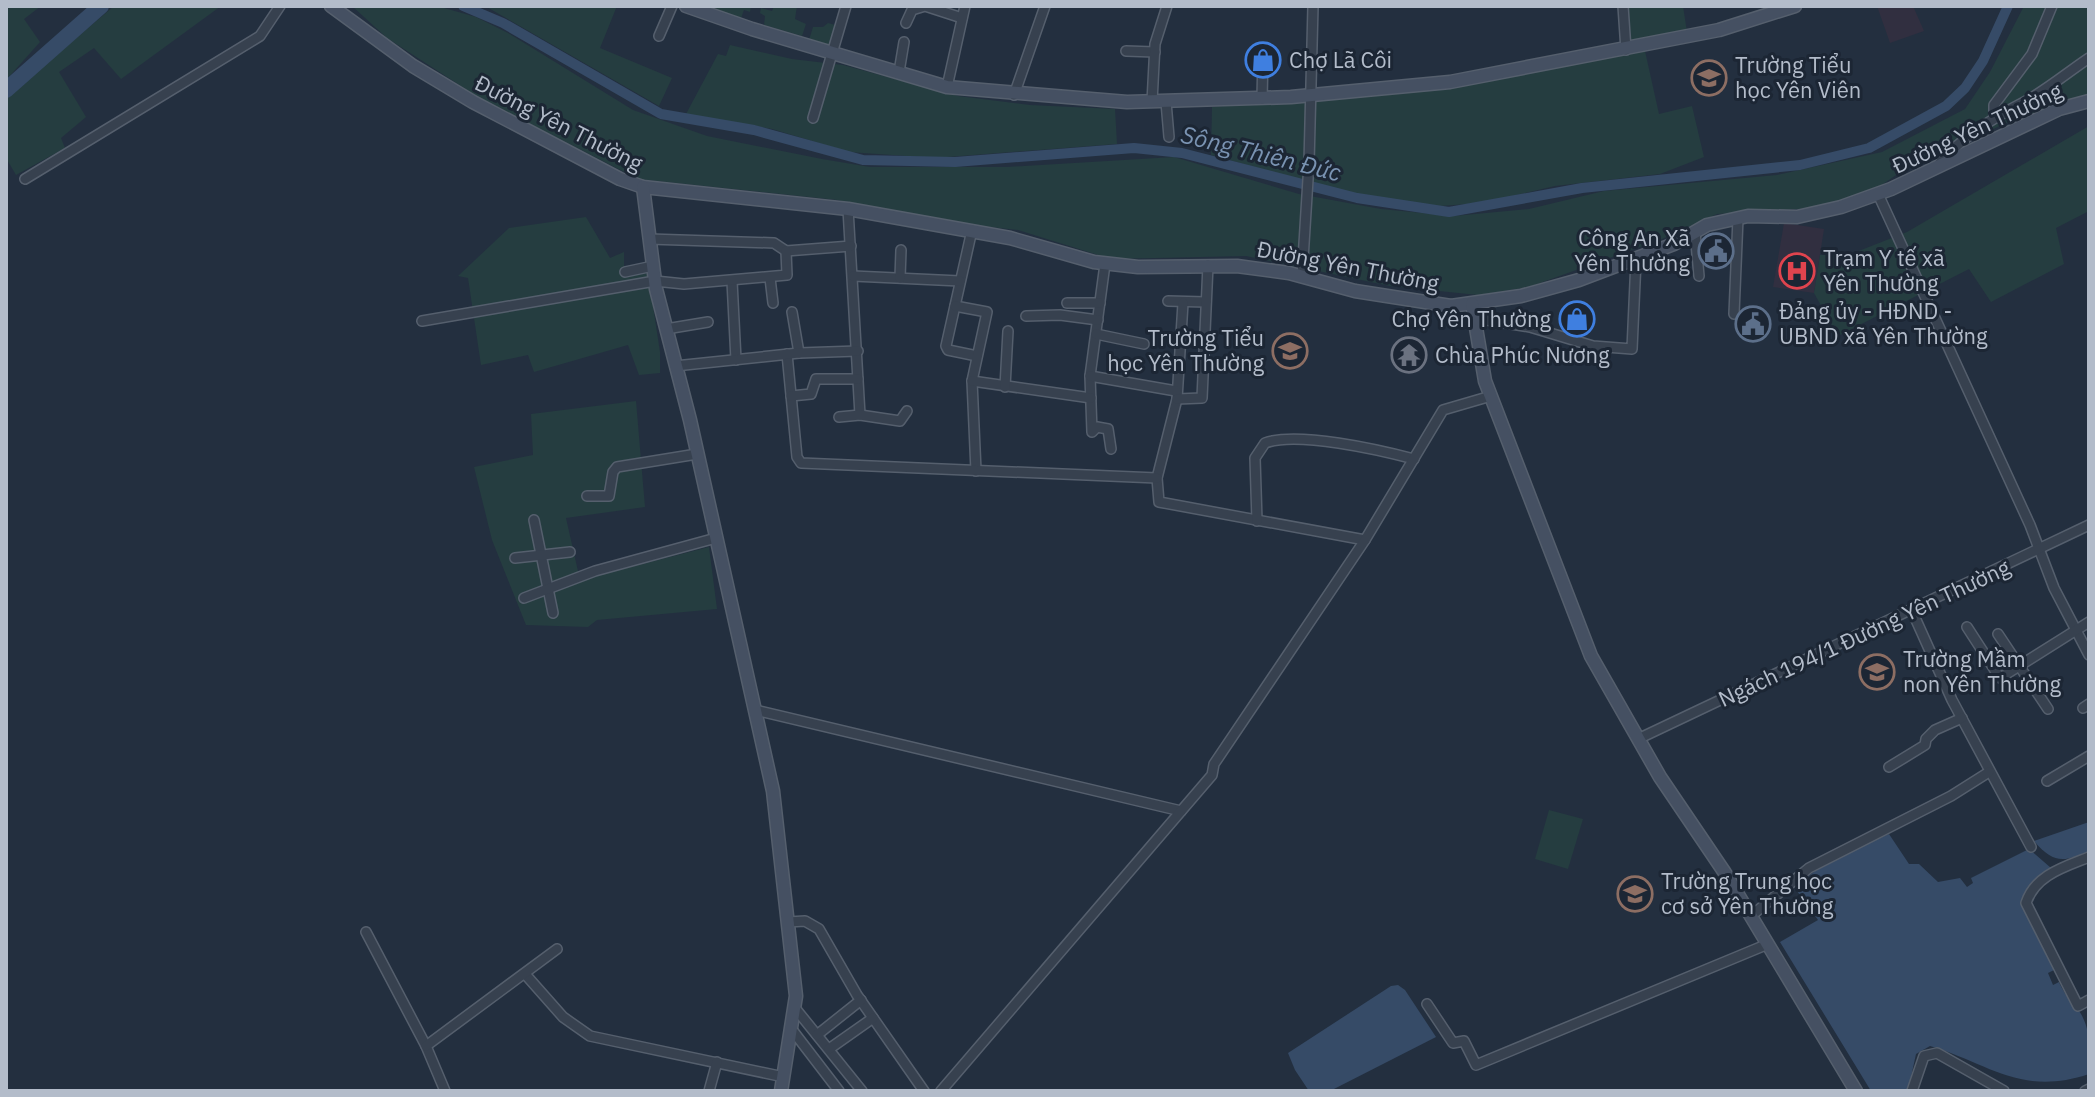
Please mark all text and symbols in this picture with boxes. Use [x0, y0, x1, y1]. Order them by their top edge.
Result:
shop icon: Chợ Lã Côi [1244, 41, 1282, 79]
place label: Chợ Lã Côi [1289, 45, 1392, 74]
place label: Trường Tiểu học Yên Viên [1735, 50, 1861, 104]
school or university icon: Trường Tiểu học Yên Viên [1690, 59, 1728, 97]
street label: Đường Yên Thường [470, 68, 648, 178]
street label: Đường Yên Thường [1887, 75, 2067, 180]
water label: Sông Thiên Đức [1178, 118, 1345, 188]
place label: Công An Xã Yên Thường [1574, 223, 1690, 277]
public building icon: Công An Xã Yên Thường [1697, 232, 1735, 270]
street label: Đường Yên Thường [1255, 234, 1442, 297]
place label: Trạm Y tế xã Yên Thường [1823, 243, 1945, 297]
hospital icon: Trạm Y tế xã Yên Thường [1778, 252, 1816, 290]
place label: Đảng ủy - HĐND - UBND xã Yên Thường [1779, 296, 1988, 350]
shop icon: Chợ Yên Thường [1558, 300, 1596, 338]
place label: Chợ Yên Thường [1392, 304, 1551, 333]
public building icon: Đảng ủy - HĐND - UBND xã Yên Thường [1734, 305, 1772, 343]
place label: Trường Tiểu học Yên Thường [1107, 323, 1264, 377]
school or university icon: Trường Tiểu học Yên Thường [1271, 332, 1309, 370]
temple icon: Chùa Phúc Nương [1390, 336, 1428, 374]
place label: Chùa Phúc Nương [1435, 340, 1610, 369]
street label: Ngách 194/1 Đường Yên Thường [1713, 552, 2015, 713]
place label: Trường Mầm non Yên Thường [1903, 644, 2062, 698]
school or university icon: Trường Mầm non Yên Thường [1858, 653, 1896, 691]
place label: Trường Trung học cơ sở Yên Thường [1661, 866, 1834, 920]
school or university icon: Trường Trung học cơ sở Yên Thường [1616, 875, 1654, 913]

